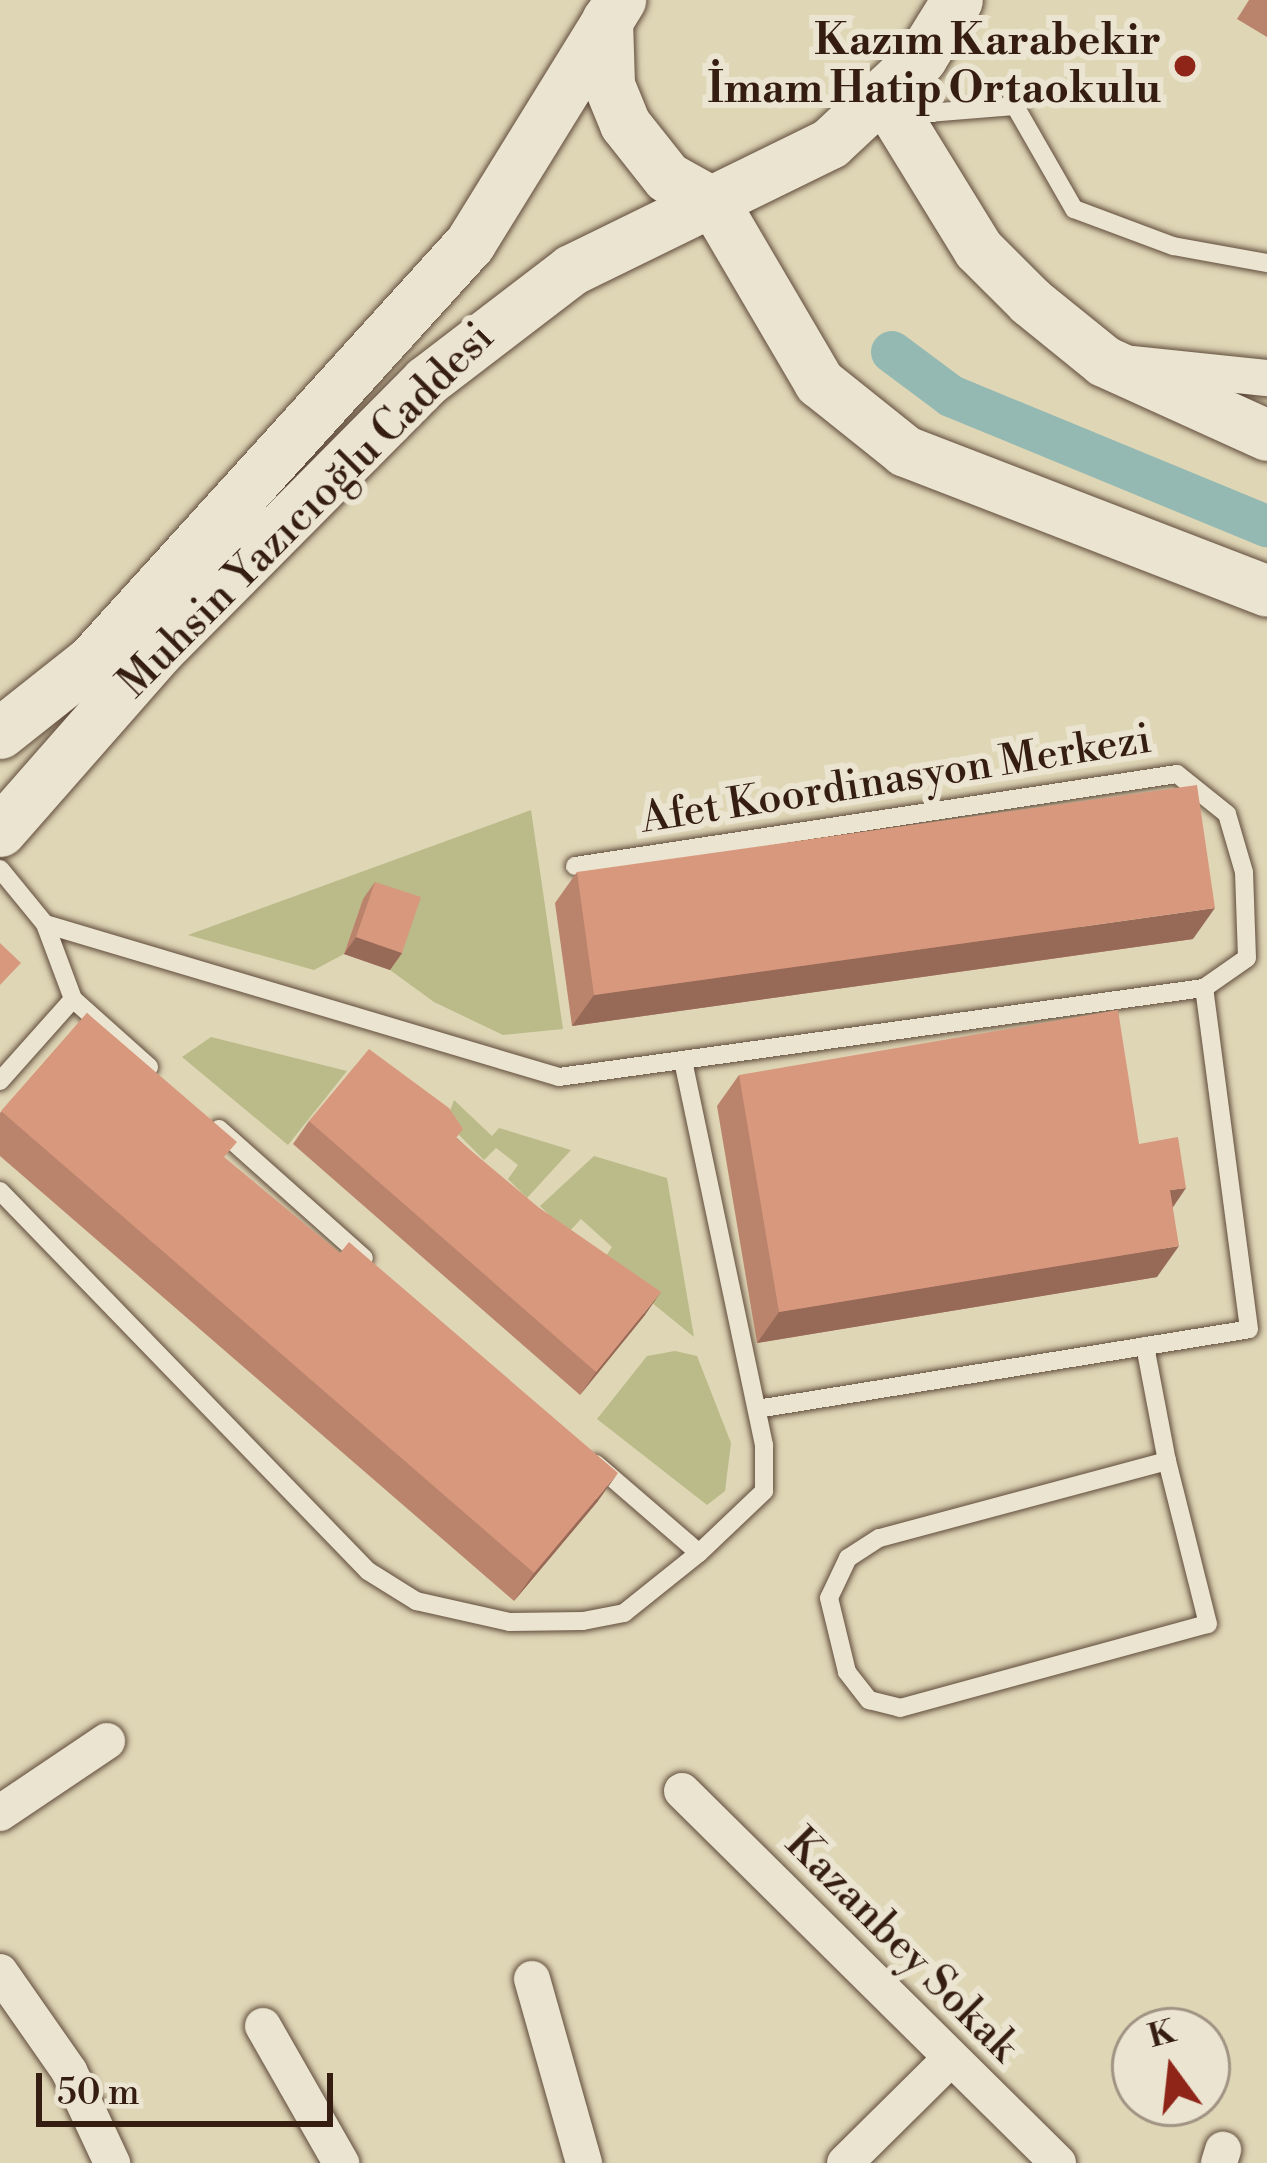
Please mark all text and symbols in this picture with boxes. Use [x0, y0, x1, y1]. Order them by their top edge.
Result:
place label: Kazım Karabekir İmam Hatip Ortaokulu [708, 17, 1161, 116]
marker: Kazım Karabekir İmam Hatip Ortaokulu [1172, 53, 1198, 79]
street label: Muhsin Yazıcıoğlu Caddesi [109, 313, 505, 709]
street label: Afet Koordinasyon Merkezi [637, 715, 1155, 845]
street label: Kazanbey Sokak [774, 1819, 1028, 2073]
north arrow [1111, 2007, 1231, 2127]
text: K [1144, 2011, 1181, 2058]
scale bar [42, 2049, 339, 2123]
text: 50 m [57, 2071, 140, 2116]

